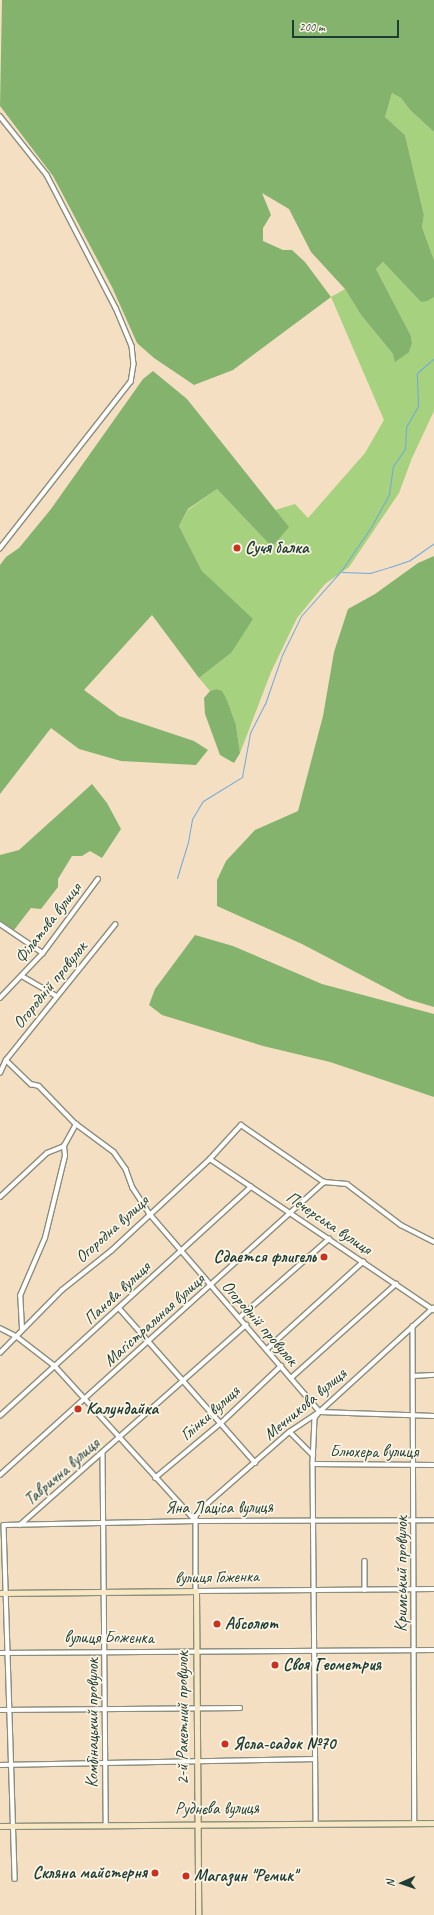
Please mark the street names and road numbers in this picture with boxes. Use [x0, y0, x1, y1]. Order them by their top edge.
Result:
street label: Філатова вулиця [10, 879, 86, 967]
street label: Огородній провулок [9, 937, 91, 1033]
street label: Печерська вулиця [282, 1187, 376, 1259]
street label: Огородна вулиця [71, 1191, 153, 1267]
street label: Панова вулиця [80, 1257, 154, 1329]
street label: Магістральная вулиця [99, 1269, 209, 1371]
street label: Огородній провулок [217, 1276, 303, 1370]
street label: Мечникова вулиця [259, 1363, 351, 1445]
street label: Глінки вулиця [176, 1381, 244, 1445]
street label: Таврична вулиця [20, 1434, 104, 1510]
street label: Блюхера вулиця [330, 1442, 418, 1462]
street label: Яна Лаціса вулиця [164, 1498, 274, 1518]
street label: Кримський провулок [392, 1516, 412, 1632]
street label: вулиця Гоженка [175, 1566, 259, 1588]
street label: вулиця Боженка [64, 1628, 154, 1648]
street label: 2-й Ракетний провулок [173, 1651, 193, 1785]
street label: Комбінацький провулок [83, 1658, 103, 1788]
street label: Руднєва вулиця [175, 1799, 259, 1819]

